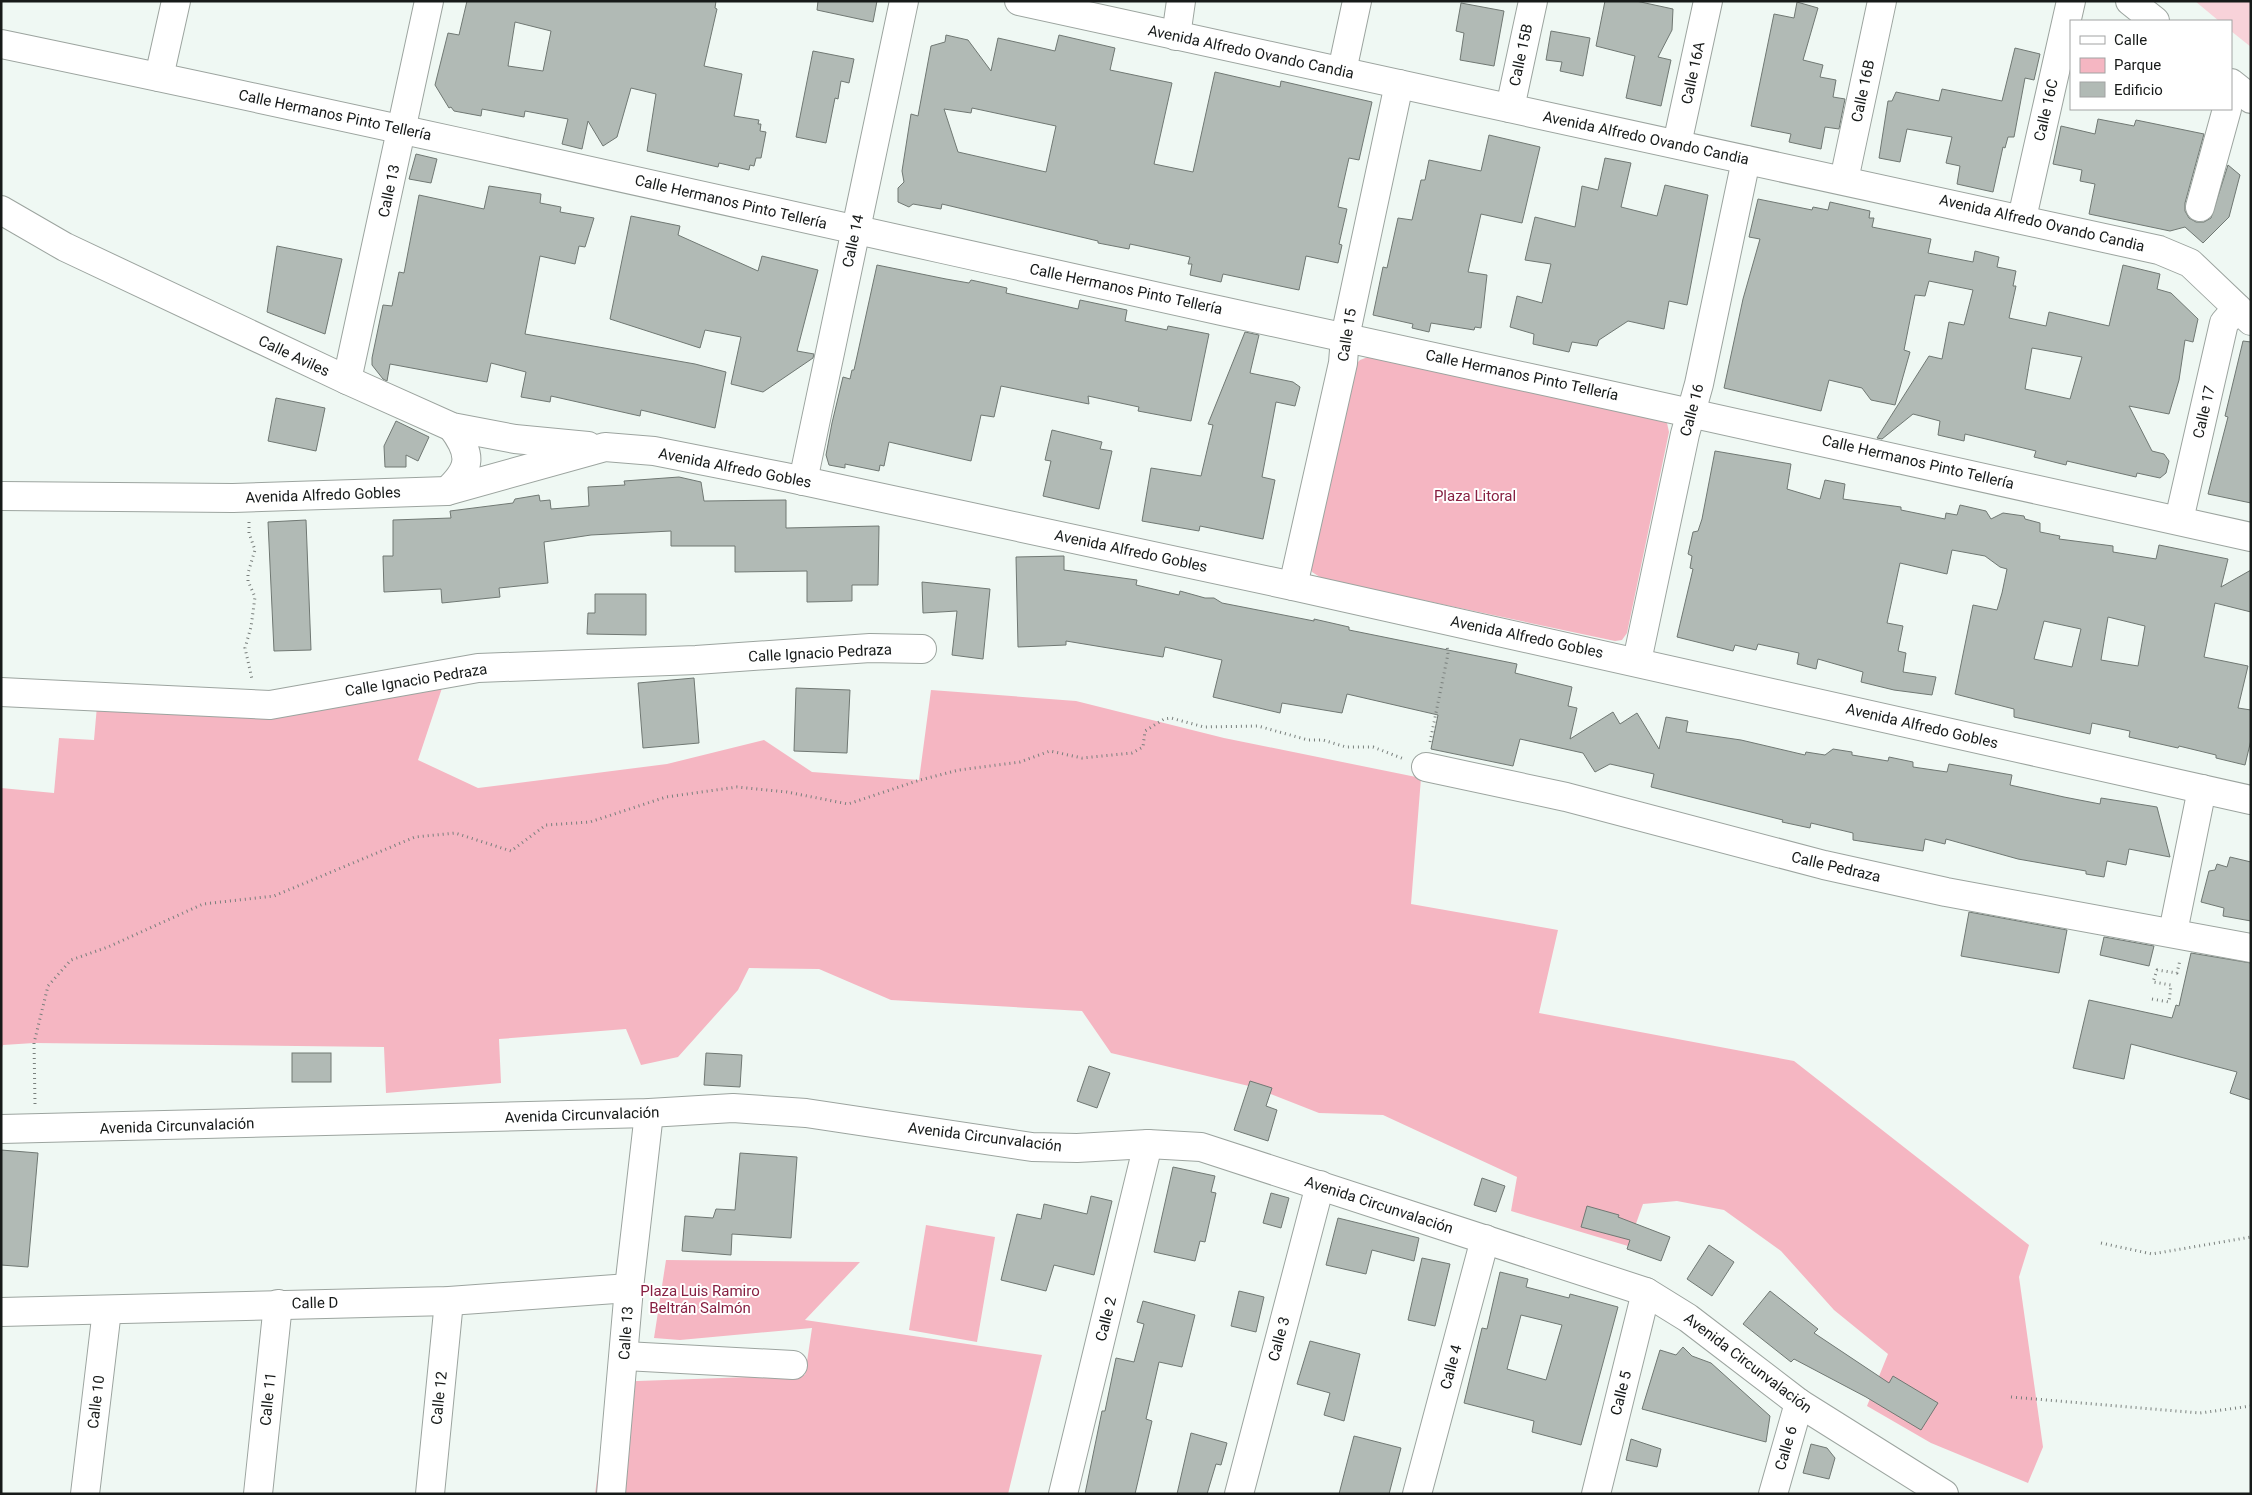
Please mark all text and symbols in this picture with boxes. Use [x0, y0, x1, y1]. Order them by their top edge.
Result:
legend [2070, 20, 2232, 110]
street label: Avenida Alfredo Ovando Candia [1146, 21, 1356, 83]
street label: Calle 15B [1506, 22, 1536, 88]
text: Calle [2114, 31, 2147, 49]
street label: Calle 16A [1678, 40, 1708, 106]
text: Parque [2114, 56, 2161, 74]
street label: Calle 16B [1848, 58, 1878, 124]
street label: Calle 16C [2030, 77, 2062, 143]
text: Edificio [2114, 81, 2163, 99]
street label: Calle Hermanos Pinto Tellería [237, 86, 433, 144]
street label: Avenida Alfredo Ovando Candia [1541, 107, 1751, 169]
street label: Calle 13 [375, 163, 403, 219]
street label: Calle Hermanos Pinto Tellería [633, 171, 829, 233]
street label: Avenida Alfredo Ovando Candia [1938, 191, 2146, 255]
street label: Calle 14 [839, 212, 868, 269]
street label: Calle Hermanos Pinto Tellería [1028, 260, 1224, 318]
street label: Calle 15 [1334, 307, 1360, 363]
street label: Calle Aviles [255, 332, 333, 380]
street label: Calle Hermanos Pinto Tellería [1424, 346, 1620, 404]
street label: Calle 16 [1676, 382, 1708, 438]
street label: Calle 17 [2189, 384, 2219, 440]
street label: Calle Hermanos Pinto Tellería [1820, 431, 2016, 493]
street label: Avenida Alfredo Gobles [657, 444, 813, 492]
street label: Avenida Alfredo Gobles [245, 483, 401, 507]
park label: Plaza Litoral [1434, 487, 1516, 505]
street label: Avenida Alfredo Gobles [1053, 526, 1209, 576]
street label: Avenida Alfredo Gobles [1449, 612, 1605, 662]
street label: Calle Ignacio Pedraza [748, 640, 892, 666]
street label: Calle Ignacio Pedraza [344, 660, 488, 700]
street label: Avenida Alfredo Gobles [1844, 700, 2000, 752]
street label: Calle Pedraza [1790, 848, 1882, 886]
street label: Avenida Circunvalación [504, 1103, 660, 1127]
street label: Avenida Circunvalación [99, 1114, 255, 1138]
street label: Avenida Circunvalación [907, 1119, 1063, 1155]
street label: Avenida Circunvalación [1302, 1172, 1456, 1238]
park label: Plaza Luis Ramiro Beltrán Salmón [640, 1282, 760, 1317]
street label: Calle D [291, 1294, 339, 1312]
street label: Calle 2 [1092, 1295, 1120, 1343]
street label: Calle 13 [615, 1306, 637, 1360]
street label: Avenida Circunvalación [1681, 1309, 1815, 1417]
street label: Calle 3 [1264, 1315, 1294, 1363]
street label: Calle 4 [1436, 1342, 1466, 1391]
street label: Calle 5 [1607, 1369, 1635, 1417]
street label: Calle 12 [427, 1370, 451, 1426]
street label: Calle 11 [256, 1371, 280, 1427]
street label: Calle 10 [84, 1374, 108, 1430]
street label: Calle 6 [1771, 1424, 1801, 1472]

